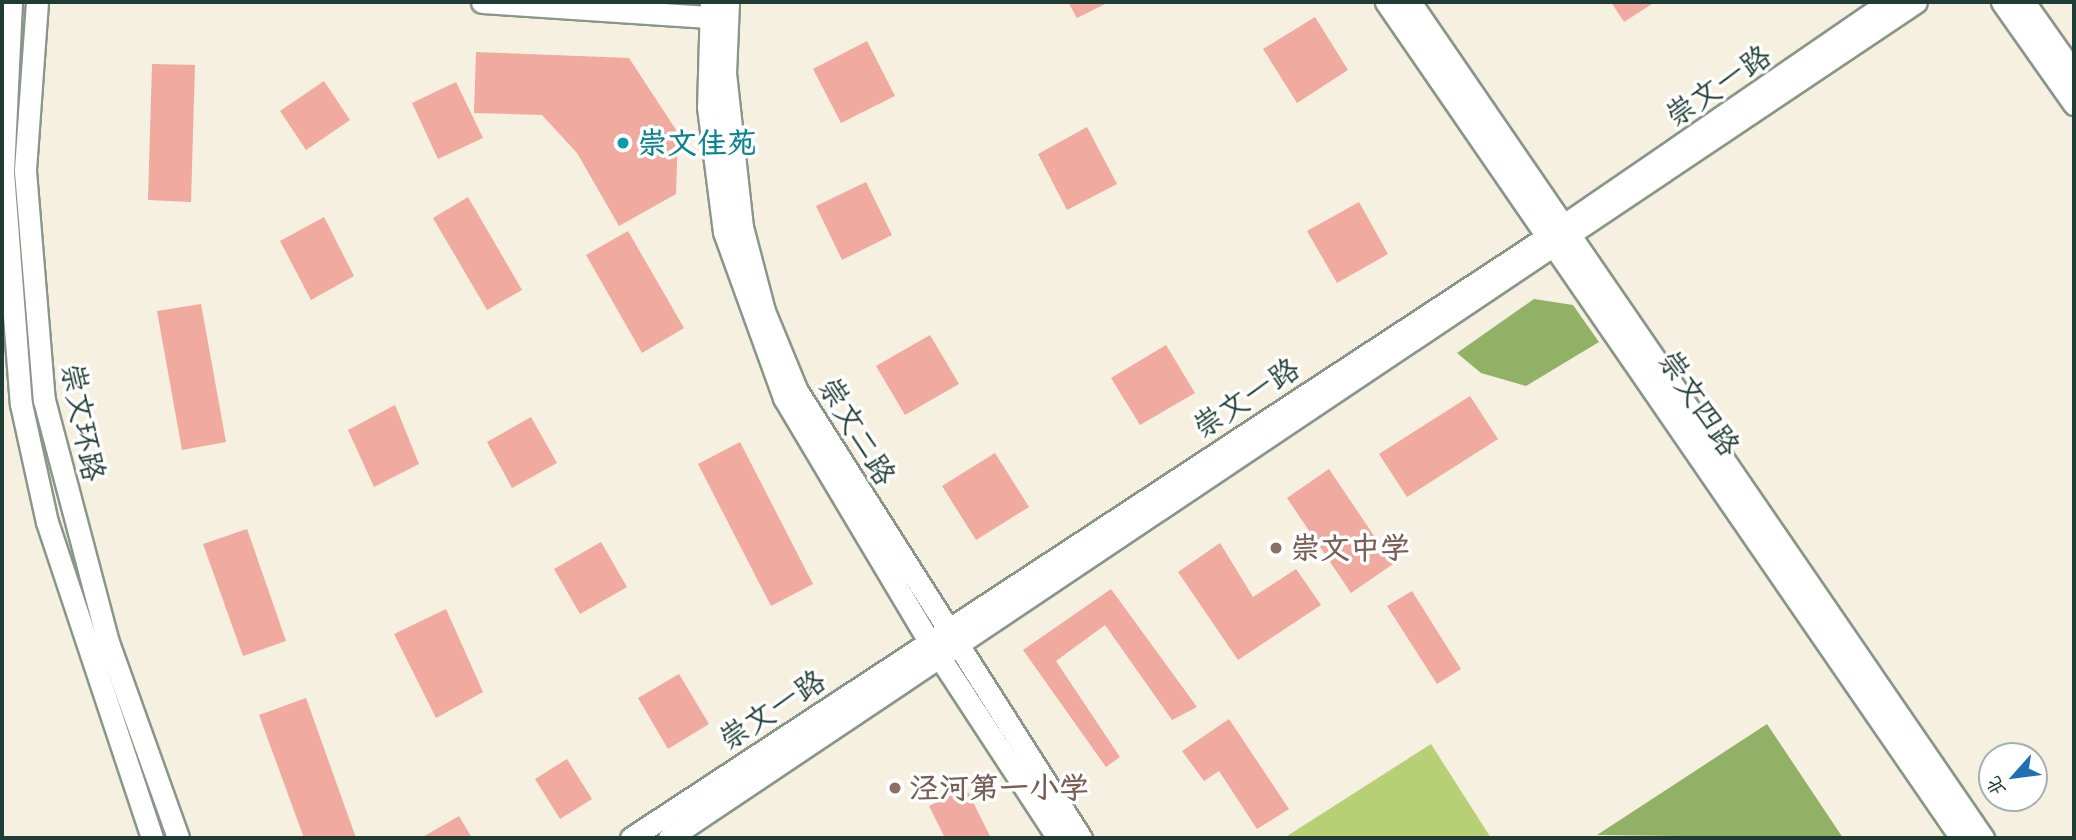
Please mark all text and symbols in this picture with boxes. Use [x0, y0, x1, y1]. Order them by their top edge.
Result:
street label: 崇文一路 [1658, 38, 1778, 134]
place label: 崇文佳苑 [637, 125, 757, 161]
marker: 崇文佳苑 [615, 135, 631, 151]
street label: 崇文四路 [1651, 343, 1747, 463]
street label: 崇文一路 [1186, 350, 1306, 446]
street label: 崇文环路 [54, 360, 112, 484]
street label: 崇文二路 [811, 370, 903, 492]
place label: 崇文中学 [1290, 530, 1410, 566]
marker: 崇文中学 [1268, 540, 1284, 556]
street label: 崇文一路 [712, 662, 832, 758]
north arrow [1978, 742, 2048, 812]
place label: 泾河第一小学 [909, 770, 1089, 806]
text: 北 [1981, 772, 2010, 800]
marker: 泾河第一小学 [887, 780, 903, 796]

